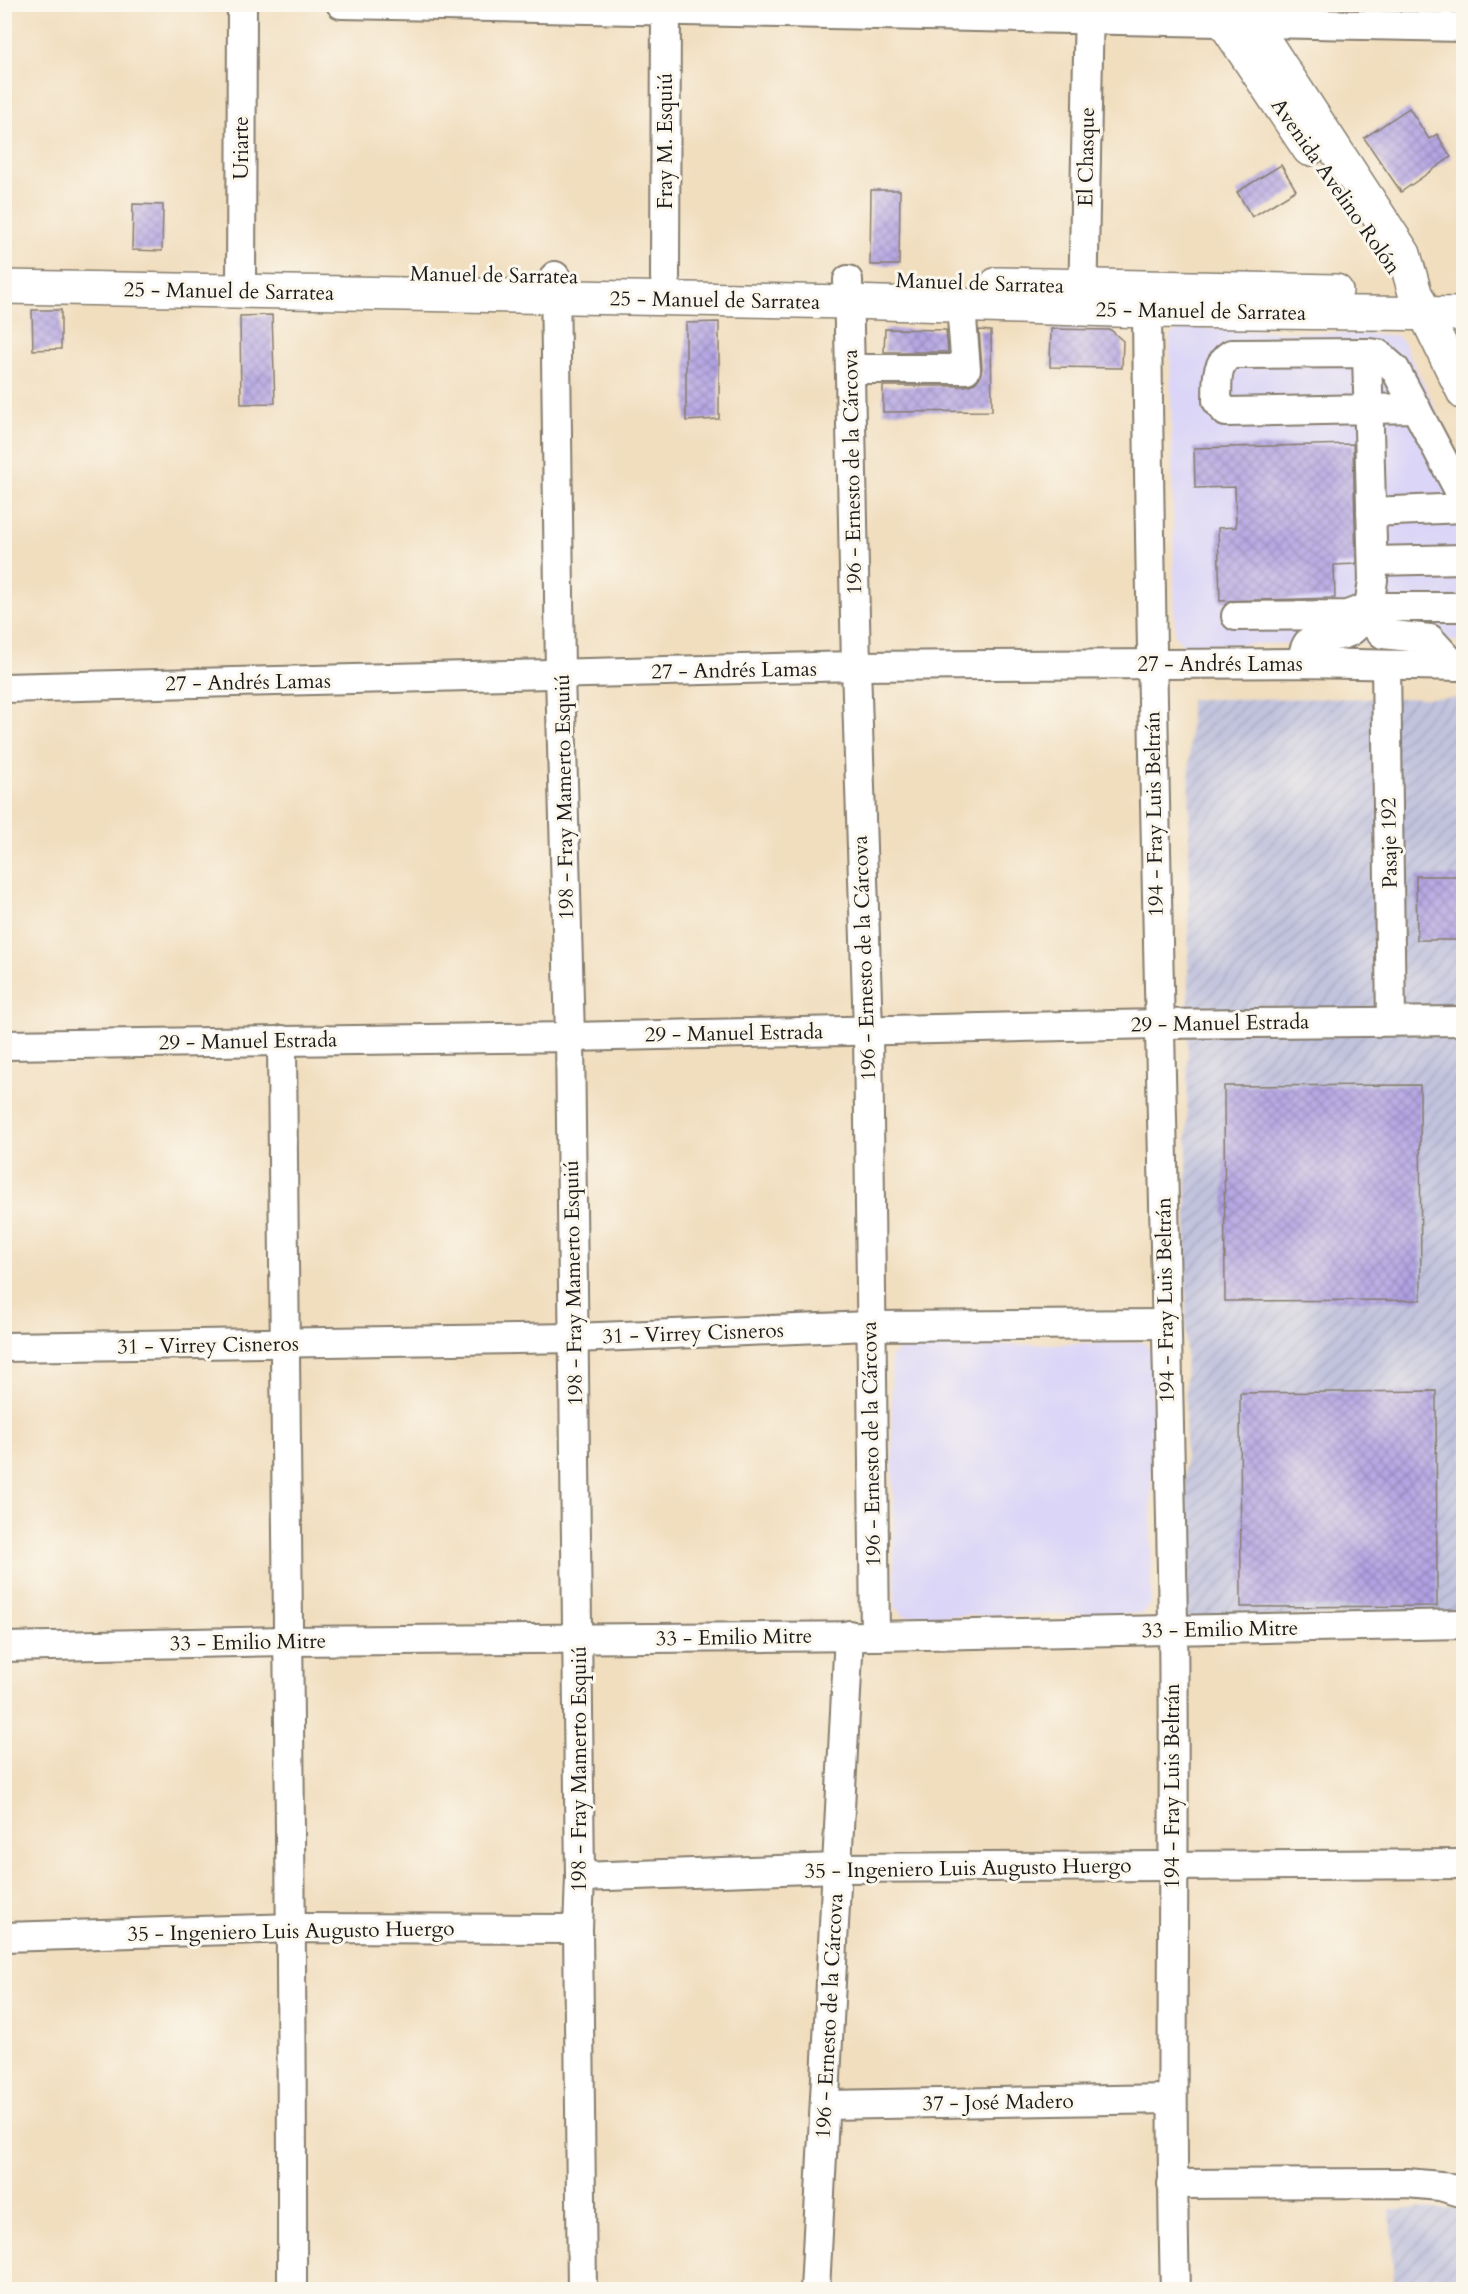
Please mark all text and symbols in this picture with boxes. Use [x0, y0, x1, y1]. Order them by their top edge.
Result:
street label: Fray M. Esquiú [651, 73, 680, 209]
street label: Avenida Avelino Rolón [1264, 93, 1407, 280]
street label: El Chasque [1071, 107, 1102, 207]
street label: Uriarte [227, 116, 256, 180]
street label: Manuel de Sarratea [410, 260, 578, 291]
street label: Manuel de Sarratea [895, 266, 1065, 301]
street label: 25 - Manuel de Sarratea [123, 275, 335, 308]
street label: 25 - Manuel de Sarratea [609, 284, 821, 317]
street label: 25 - Manuel de Sarratea [1095, 295, 1307, 328]
street label: 196 - Ernesto de la Cárcova [836, 349, 869, 595]
street label: 27 - Andrés Lamas [1137, 650, 1303, 679]
street label: 27 - Andrés Lamas [651, 655, 817, 686]
street label: 27 - Andrés Lamas [165, 667, 331, 698]
street label: 198 - Fray Mamerto Esquiú [548, 674, 581, 920]
street label: 194 - Fray Luis Beltrán [1138, 711, 1171, 917]
street label: Pasaje 192 [1374, 797, 1405, 889]
street label: 196 - Ernesto de la Cárcova [846, 835, 883, 1081]
street label: 29 - Manuel Estrada [1130, 1007, 1310, 1040]
street label: 29 - Manuel Estrada [644, 1017, 824, 1050]
street label: 29 - Manuel Estrada [158, 1025, 338, 1058]
street label: 198 - Fray Mamerto Esquiú [557, 1160, 590, 1406]
street label: 194 - Fray Luis Beltrán [1149, 1197, 1182, 1403]
street label: 31 - Virrey Cisneros [602, 1316, 784, 1351]
street label: 196 - Ernesto de la Cárcova [855, 1321, 888, 1567]
street label: 31 - Virrey Cisneros [117, 1329, 299, 1362]
street label: 33 - Emilio Mitre [1141, 1614, 1299, 1645]
street label: 33 - Emilio Mitre [655, 1622, 813, 1653]
street label: 33 - Emilio Mitre [169, 1627, 327, 1658]
street label: 198 - Fray Mamerto Esquiú [565, 1646, 594, 1892]
street label: 194 - Fray Luis Beltrán [1158, 1683, 1187, 1889]
street label: 35 - Ingeniero Luis Augusto Huergo [804, 1851, 1132, 1886]
street label: 196 - Ernesto de la Cárcova [809, 1893, 850, 2139]
street label: 35 - Ingeniero Luis Augusto Huergo [127, 1914, 455, 1949]
street label: 37 - José Madero [922, 2087, 1074, 2118]

